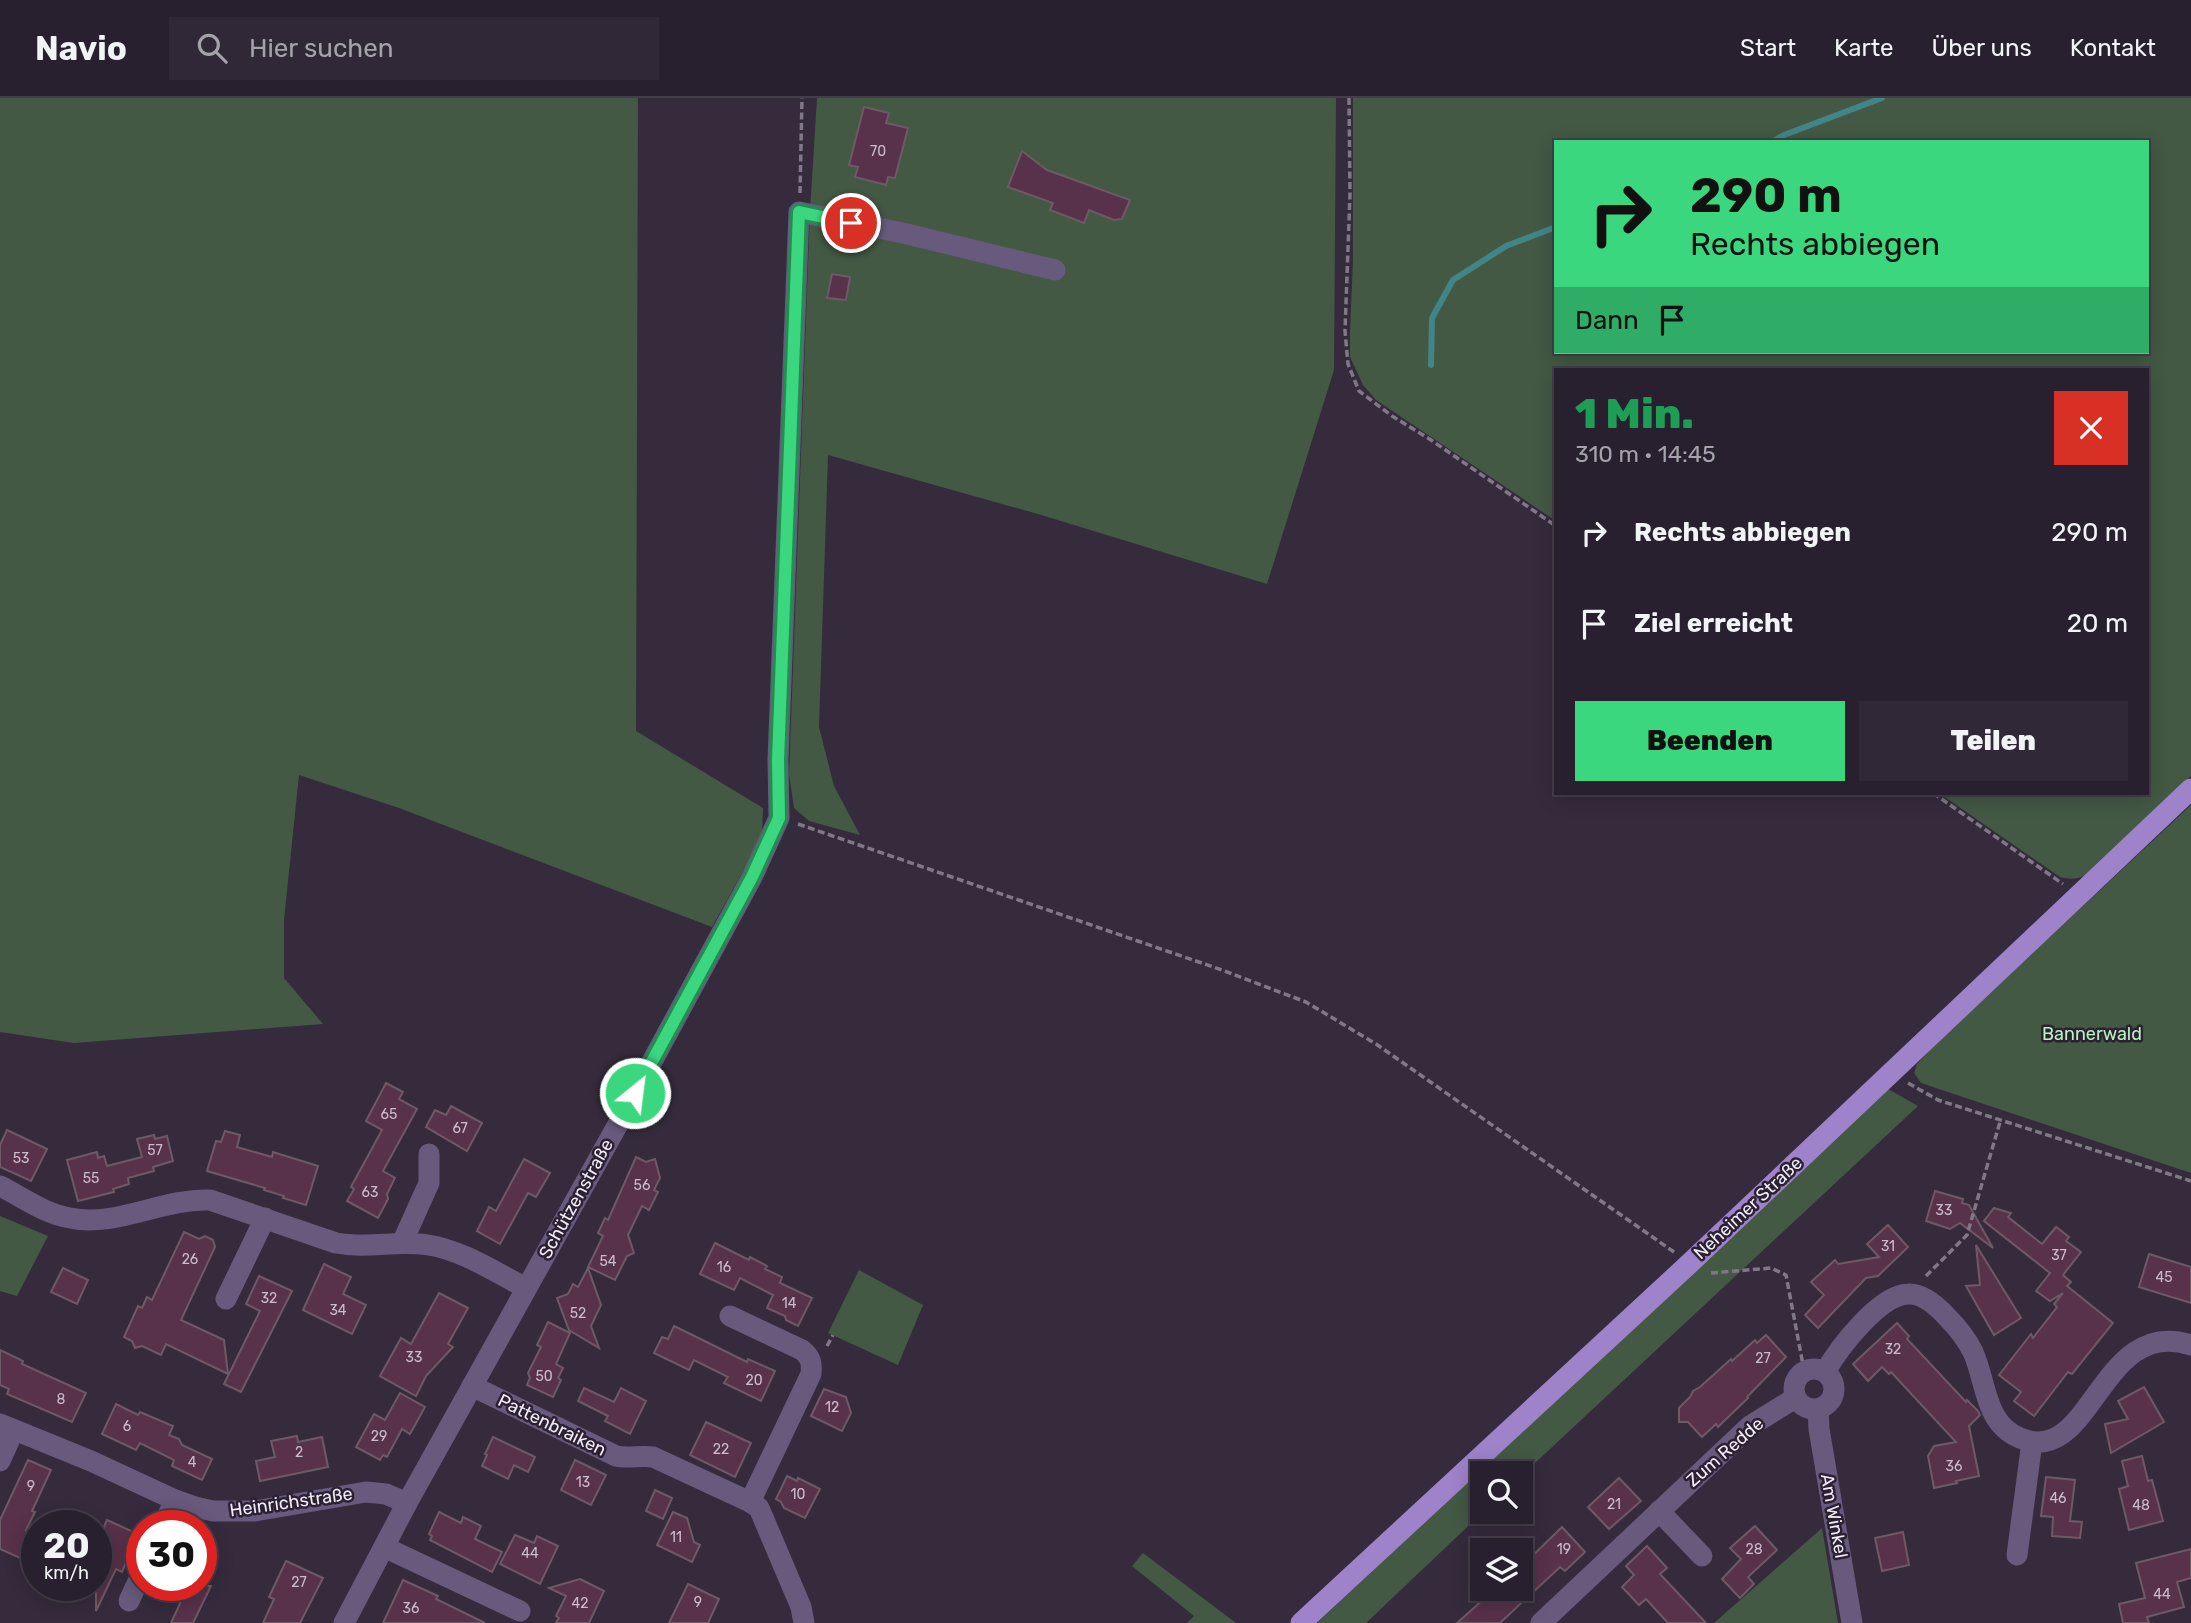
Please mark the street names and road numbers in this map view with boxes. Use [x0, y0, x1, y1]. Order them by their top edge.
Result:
street label: Schützenstraße [534, 1135, 618, 1263]
street label: Neheimer Straße [1689, 1152, 1807, 1264]
street label: Pattenbraiken [494, 1389, 610, 1461]
street label: Zum Redde [1682, 1413, 1768, 1491]
street label: Am Winkel [1816, 1472, 1852, 1560]
street label: Heinrichstraße [228, 1482, 354, 1522]

